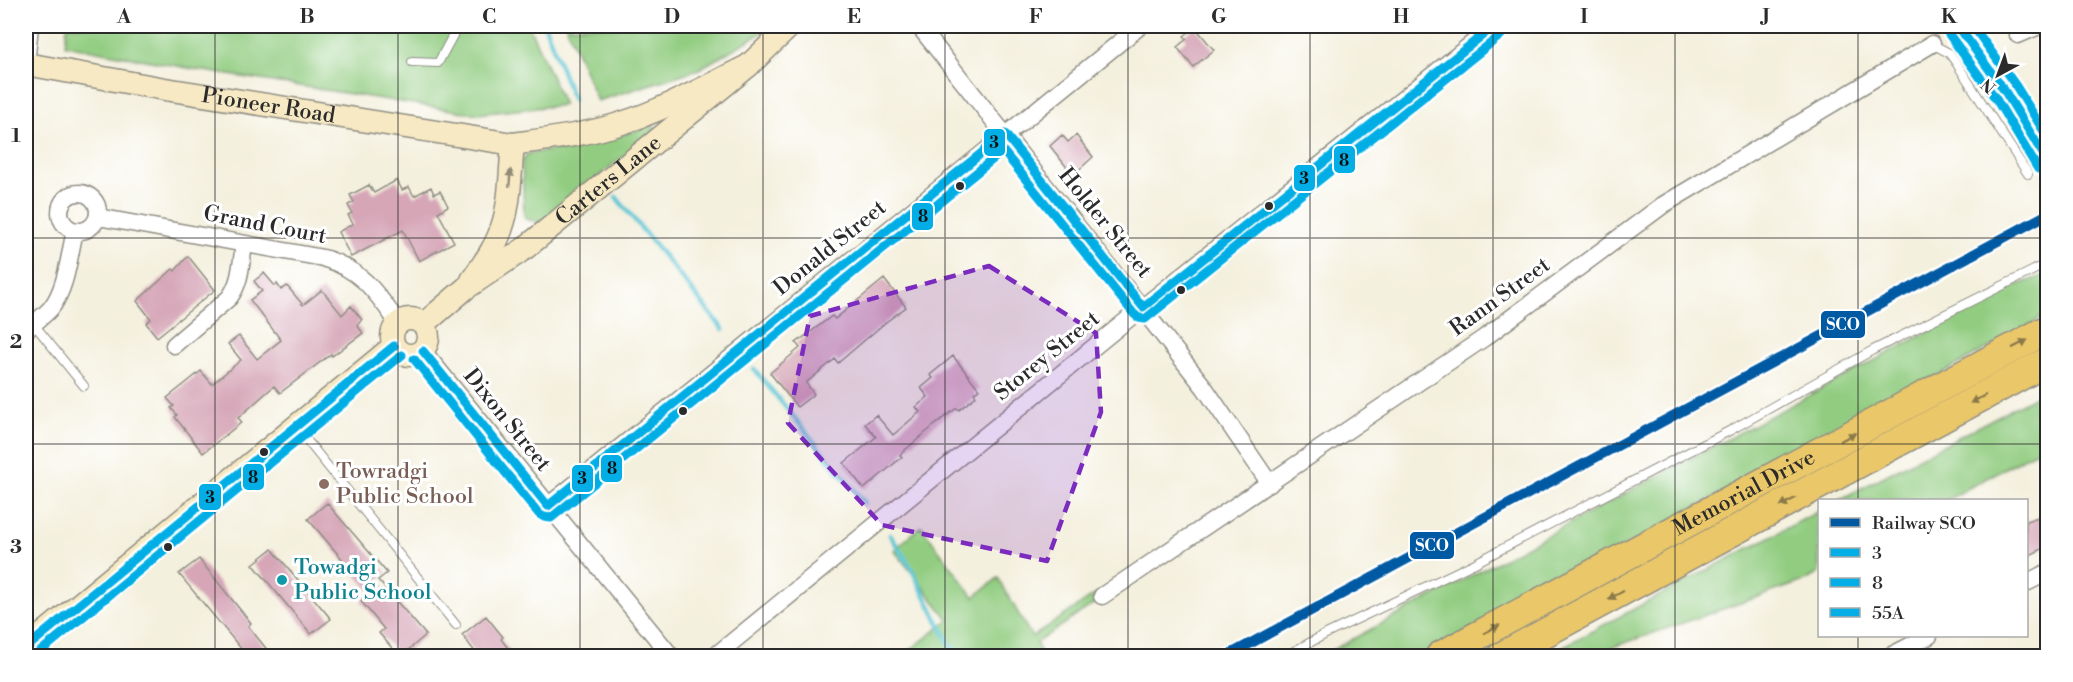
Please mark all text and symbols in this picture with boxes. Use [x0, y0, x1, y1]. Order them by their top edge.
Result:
text: A [116, 5, 132, 30]
text: B [299, 5, 315, 30]
text: C [482, 5, 496, 30]
text: D [664, 5, 680, 30]
text: E [847, 5, 861, 30]
text: F [1029, 5, 1043, 30]
text: G [1211, 5, 1227, 30]
text: H [1393, 5, 1410, 30]
text: I [1580, 5, 1588, 30]
text: J [1759, 5, 1770, 30]
text: K [1941, 5, 1958, 30]
north arrow [1968, 45, 2028, 105]
text: N [1977, 74, 2000, 97]
street label: Pioneer Road [200, 81, 338, 129]
text: 1 [11, 124, 21, 149]
line badge: 3 [983, 128, 1006, 157]
street label: Carters Lane [550, 129, 667, 231]
text: 3 [989, 133, 999, 153]
line badge: 8 [1333, 145, 1356, 174]
text: 8 [1339, 151, 1349, 171]
street label: Holder Street [1052, 162, 1158, 284]
line badge: 3 [1293, 164, 1316, 192]
one-way arrow [505, 168, 515, 187]
text: 3 [1299, 169, 1309, 189]
unlabelled marker [954, 180, 966, 192]
street label: Donald Street [768, 194, 892, 302]
street label: Grand Court [201, 200, 329, 250]
unlabelled marker [1263, 200, 1275, 212]
line badge: 8 [911, 202, 934, 231]
text: 8 [918, 207, 928, 227]
street label: Rann Street [1445, 251, 1556, 342]
unlabelled marker [1175, 284, 1187, 296]
street label: Storey Street [989, 305, 1105, 407]
line badge: SCO [1820, 310, 1866, 339]
text: SCO [1826, 315, 1860, 335]
text: 2 [10, 330, 22, 355]
one-way arrow [2012, 339, 2029, 349]
street label: Dixon Street [457, 363, 557, 477]
one-way arrow [1969, 394, 1986, 404]
unlabelled marker [677, 405, 689, 417]
one-way arrow [1840, 432, 1857, 442]
street label: Memorial Drive [1668, 443, 1820, 542]
unlabelled marker [258, 446, 270, 458]
line badge: 8 [600, 454, 623, 483]
place label: Towradgi Public School [336, 458, 474, 510]
text: 8 [607, 459, 617, 479]
line badge: 8 [242, 463, 265, 491]
line badge: 3 [571, 464, 594, 493]
text: 8 [248, 468, 258, 488]
text: 3 [577, 469, 587, 489]
marker: Towradgi Public School [317, 477, 331, 491]
line badge: 3 [198, 483, 222, 511]
text: 3 [205, 488, 215, 508]
one-way arrow [1779, 497, 1796, 507]
legend [1818, 499, 2028, 637]
text: Railway SCO [1872, 512, 1976, 535]
line badge: SCO [1409, 531, 1455, 560]
text: 3 [10, 535, 22, 560]
text: SCO [1415, 536, 1449, 556]
unlabelled marker [162, 541, 174, 553]
text: 3 [1872, 542, 1882, 565]
place label: Towadgi Public School [294, 554, 432, 606]
text: 8 [1872, 572, 1883, 595]
marker: Towadgi Public School [275, 573, 289, 587]
one-way arrow [1607, 590, 1624, 600]
text: 55A [1872, 602, 1905, 625]
one-way arrow [1484, 624, 1501, 634]

